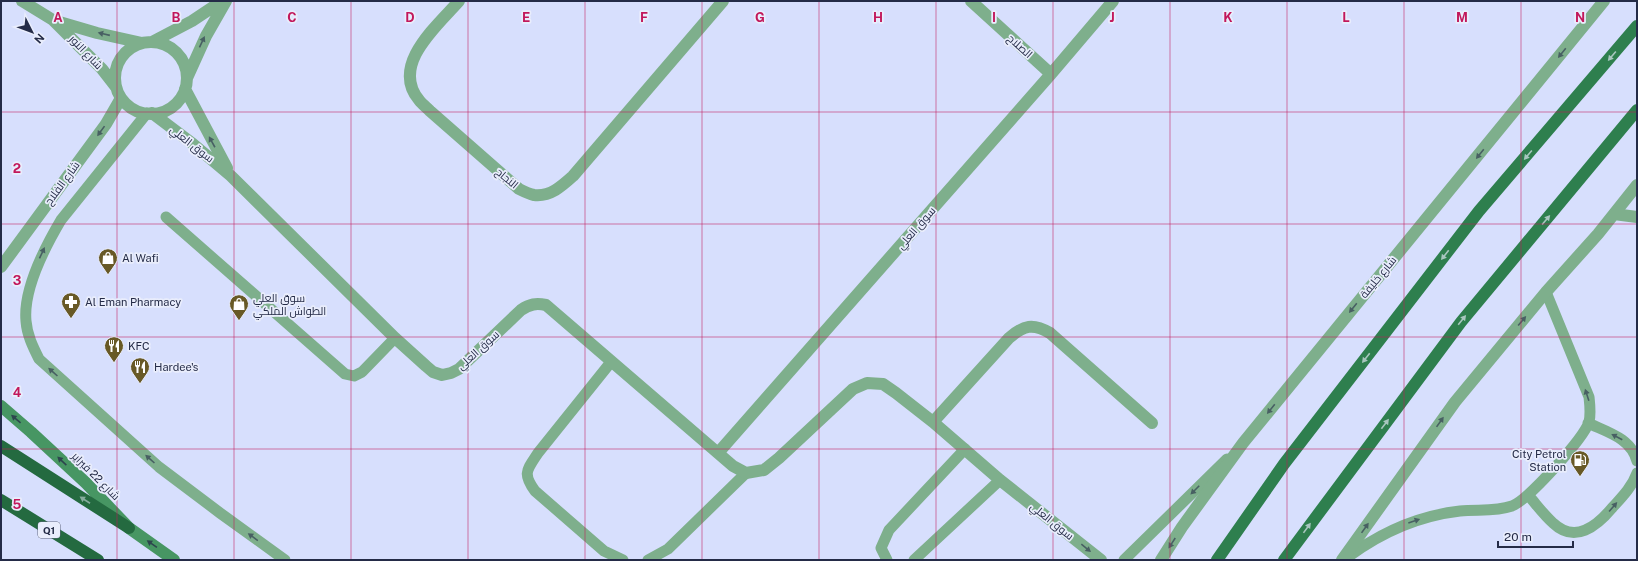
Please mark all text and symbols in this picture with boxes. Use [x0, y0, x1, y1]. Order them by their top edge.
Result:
text: A [53, 10, 63, 25]
text: B [172, 10, 181, 25]
text: C [287, 10, 297, 25]
text: D [405, 10, 415, 25]
text: E [522, 10, 530, 25]
text: F [640, 10, 648, 25]
text: G [755, 10, 765, 25]
text: H [873, 10, 883, 25]
text: I [992, 10, 996, 25]
text: J [1109, 10, 1115, 25]
text: K [1223, 10, 1233, 25]
text: L [1342, 10, 1350, 25]
text: M [1456, 10, 1468, 25]
text: N [1575, 10, 1585, 25]
north arrow [12, 12, 52, 52]
text: N [32, 31, 47, 46]
one-way arrow [98, 31, 110, 37]
street label: شارع النور [65, 32, 105, 73]
street label: الصلاح [1004, 32, 1035, 62]
one-way arrow [199, 37, 205, 48]
one-way arrow [1557, 47, 1566, 58]
one-way arrow [1607, 50, 1616, 61]
street label: سوق العلي [166, 123, 216, 167]
one-way arrow [97, 126, 105, 136]
one-way arrow [209, 136, 216, 147]
one-way arrow [1475, 148, 1484, 159]
one-way arrow [1523, 149, 1532, 160]
street label: شارع الفلاح [42, 159, 83, 208]
text: 2 [13, 161, 21, 176]
street label: النجاح [492, 165, 521, 192]
street label: سوق العلي [894, 204, 940, 254]
one-way arrow [1541, 215, 1550, 225]
shop icon: Al Wafi [97, 247, 119, 275]
one-way arrow [39, 248, 45, 259]
one-way arrow [1441, 250, 1450, 261]
place label: Al Wafi [122, 252, 159, 264]
street label: شارع خليفة [1358, 254, 1400, 301]
text: 3 [13, 273, 22, 288]
pharmacy icon: Al Eman Pharmacy [60, 291, 82, 319]
place label: سوق العلي الطواش الملكي [253, 292, 326, 320]
shop icon: سوق العلي الطواش الملكي [228, 293, 250, 321]
place label: Al Eman Pharmacy [85, 296, 181, 308]
one-way arrow [1349, 303, 1357, 314]
one-way arrow [1458, 315, 1467, 325]
one-way arrow [1518, 316, 1526, 327]
street label: سوق العلي [455, 328, 503, 374]
restaurant icon: KFC [103, 335, 125, 363]
place label: KFC [128, 340, 150, 352]
one-way arrow [1361, 353, 1370, 364]
restaurant icon: Hardee's [129, 356, 151, 384]
place label: Hardee's [154, 361, 199, 373]
one-way arrow [48, 368, 58, 377]
text: 4 [13, 385, 22, 400]
one-way arrow [1584, 388, 1590, 400]
one-way arrow [1266, 404, 1275, 415]
one-way arrow [11, 415, 22, 424]
one-way arrow [1436, 417, 1445, 428]
one-way arrow [1380, 419, 1388, 429]
one-way arrow [1611, 434, 1623, 440]
place label: City Petrol Station [1512, 448, 1566, 473]
street label: شارع 22 فبراير [68, 449, 122, 504]
fuel station icon: City Petrol Station [1569, 449, 1591, 477]
one-way arrow [145, 454, 155, 463]
one-way arrow [58, 457, 67, 466]
one-way arrow [1190, 485, 1200, 495]
one-way arrow [79, 496, 91, 503]
text: 5 [13, 497, 22, 512]
street label: سوق العلي [1026, 500, 1076, 544]
one-way arrow [1609, 501, 1618, 512]
one-way arrow [1409, 518, 1421, 524]
road number: Q1 [38, 522, 60, 538]
one-way arrow [1303, 523, 1311, 534]
one-way arrow [1361, 523, 1369, 534]
scale bar [1498, 523, 1573, 549]
text: 20 m [1504, 530, 1532, 544]
one-way arrow [248, 533, 259, 541]
one-way arrow [1168, 537, 1175, 549]
one-way arrow [146, 540, 157, 548]
one-way arrow [1080, 543, 1091, 552]

